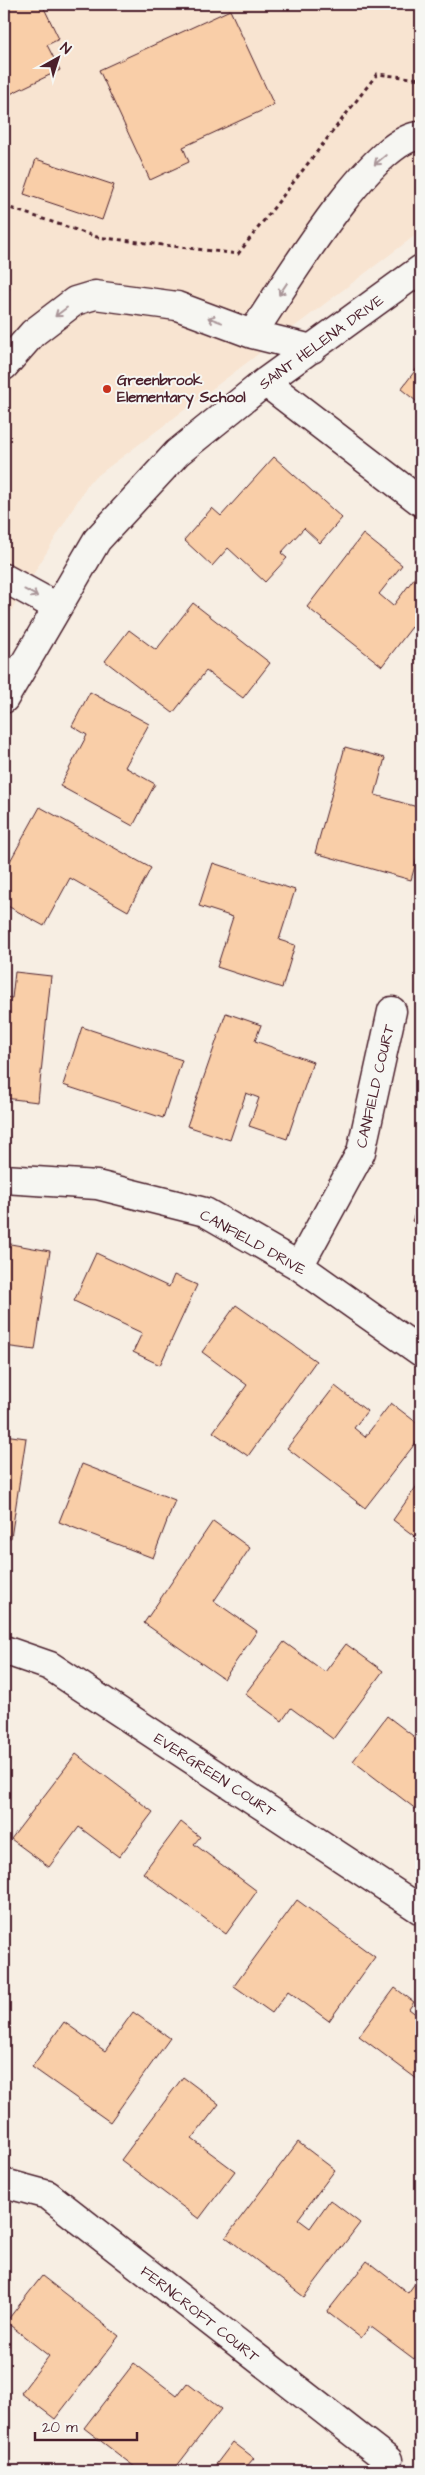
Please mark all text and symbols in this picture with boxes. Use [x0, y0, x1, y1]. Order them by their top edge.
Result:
north arrow [32, 32, 82, 82]
text: N [56, 38, 75, 59]
one-way arrow [374, 154, 387, 165]
one-way arrow [278, 282, 288, 296]
street label: SAINT HELENA DRIVE [255, 290, 388, 395]
one-way arrow [55, 307, 68, 318]
one-way arrow [208, 315, 223, 324]
place label: Greenbrook Elementary School [117, 370, 246, 409]
marker: Greenbrook Elementary School [101, 383, 113, 395]
one-way arrow [23, 588, 37, 598]
street label: CANFIELD COURT [351, 1022, 400, 1150]
street label: CANFIELD DRIVE [196, 1205, 310, 1280]
street label: EVERGREEN COURT [150, 1728, 280, 1823]
street label: FERNCROFT COURT [136, 2261, 264, 2368]
scale bar [35, 2410, 138, 2442]
text: 20 m [42, 2417, 78, 2438]

